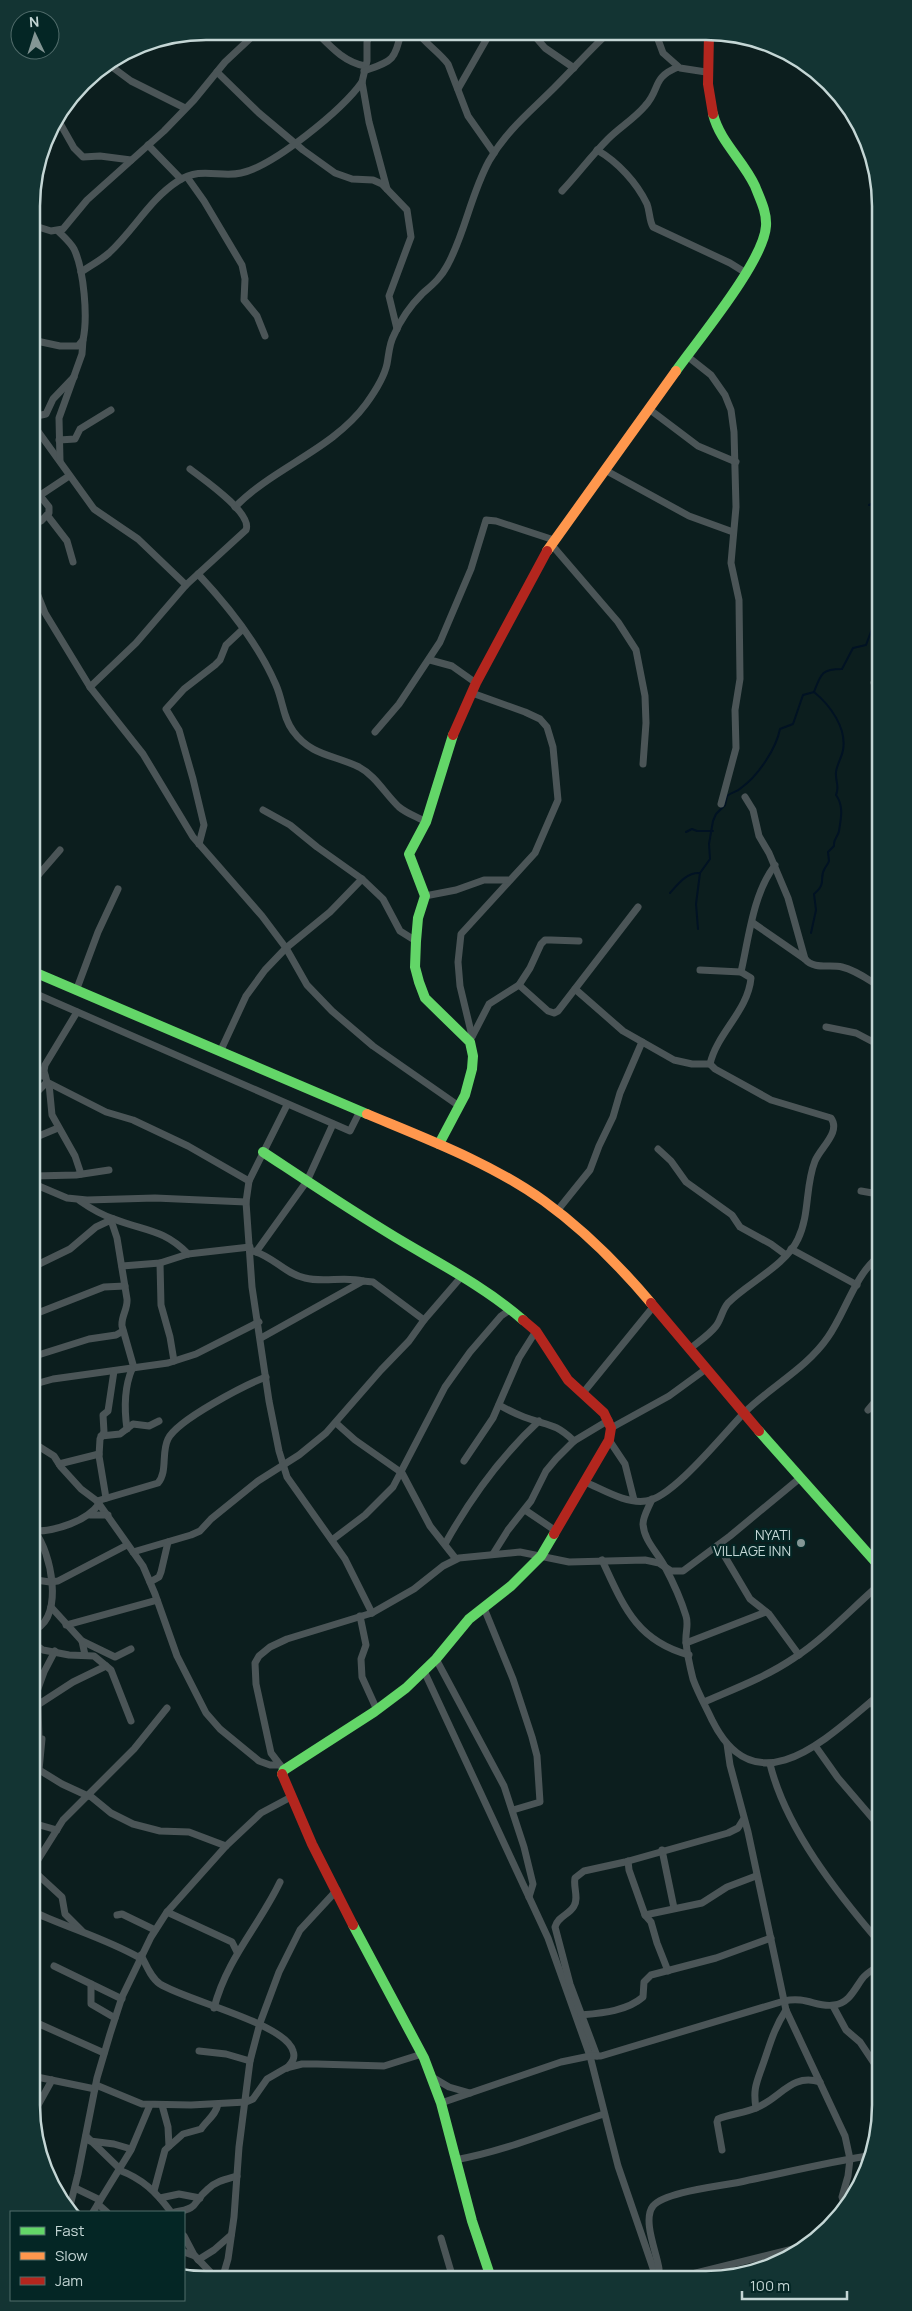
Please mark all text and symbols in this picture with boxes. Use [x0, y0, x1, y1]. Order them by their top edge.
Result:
north arrow [10, 10, 60, 60]
text: N [28, 12, 40, 31]
place label: NYATI VILLAGE INN [713, 1525, 791, 1560]
marker: NYATI VILLAGE INN [795, 1537, 807, 1549]
legend [10, 2211, 185, 2301]
text: Fast [55, 2220, 84, 2241]
text: Slow [55, 2245, 88, 2266]
scale bar [742, 2268, 847, 2300]
text: Jam [55, 2270, 83, 2291]
text: 100 m [750, 2275, 790, 2296]

